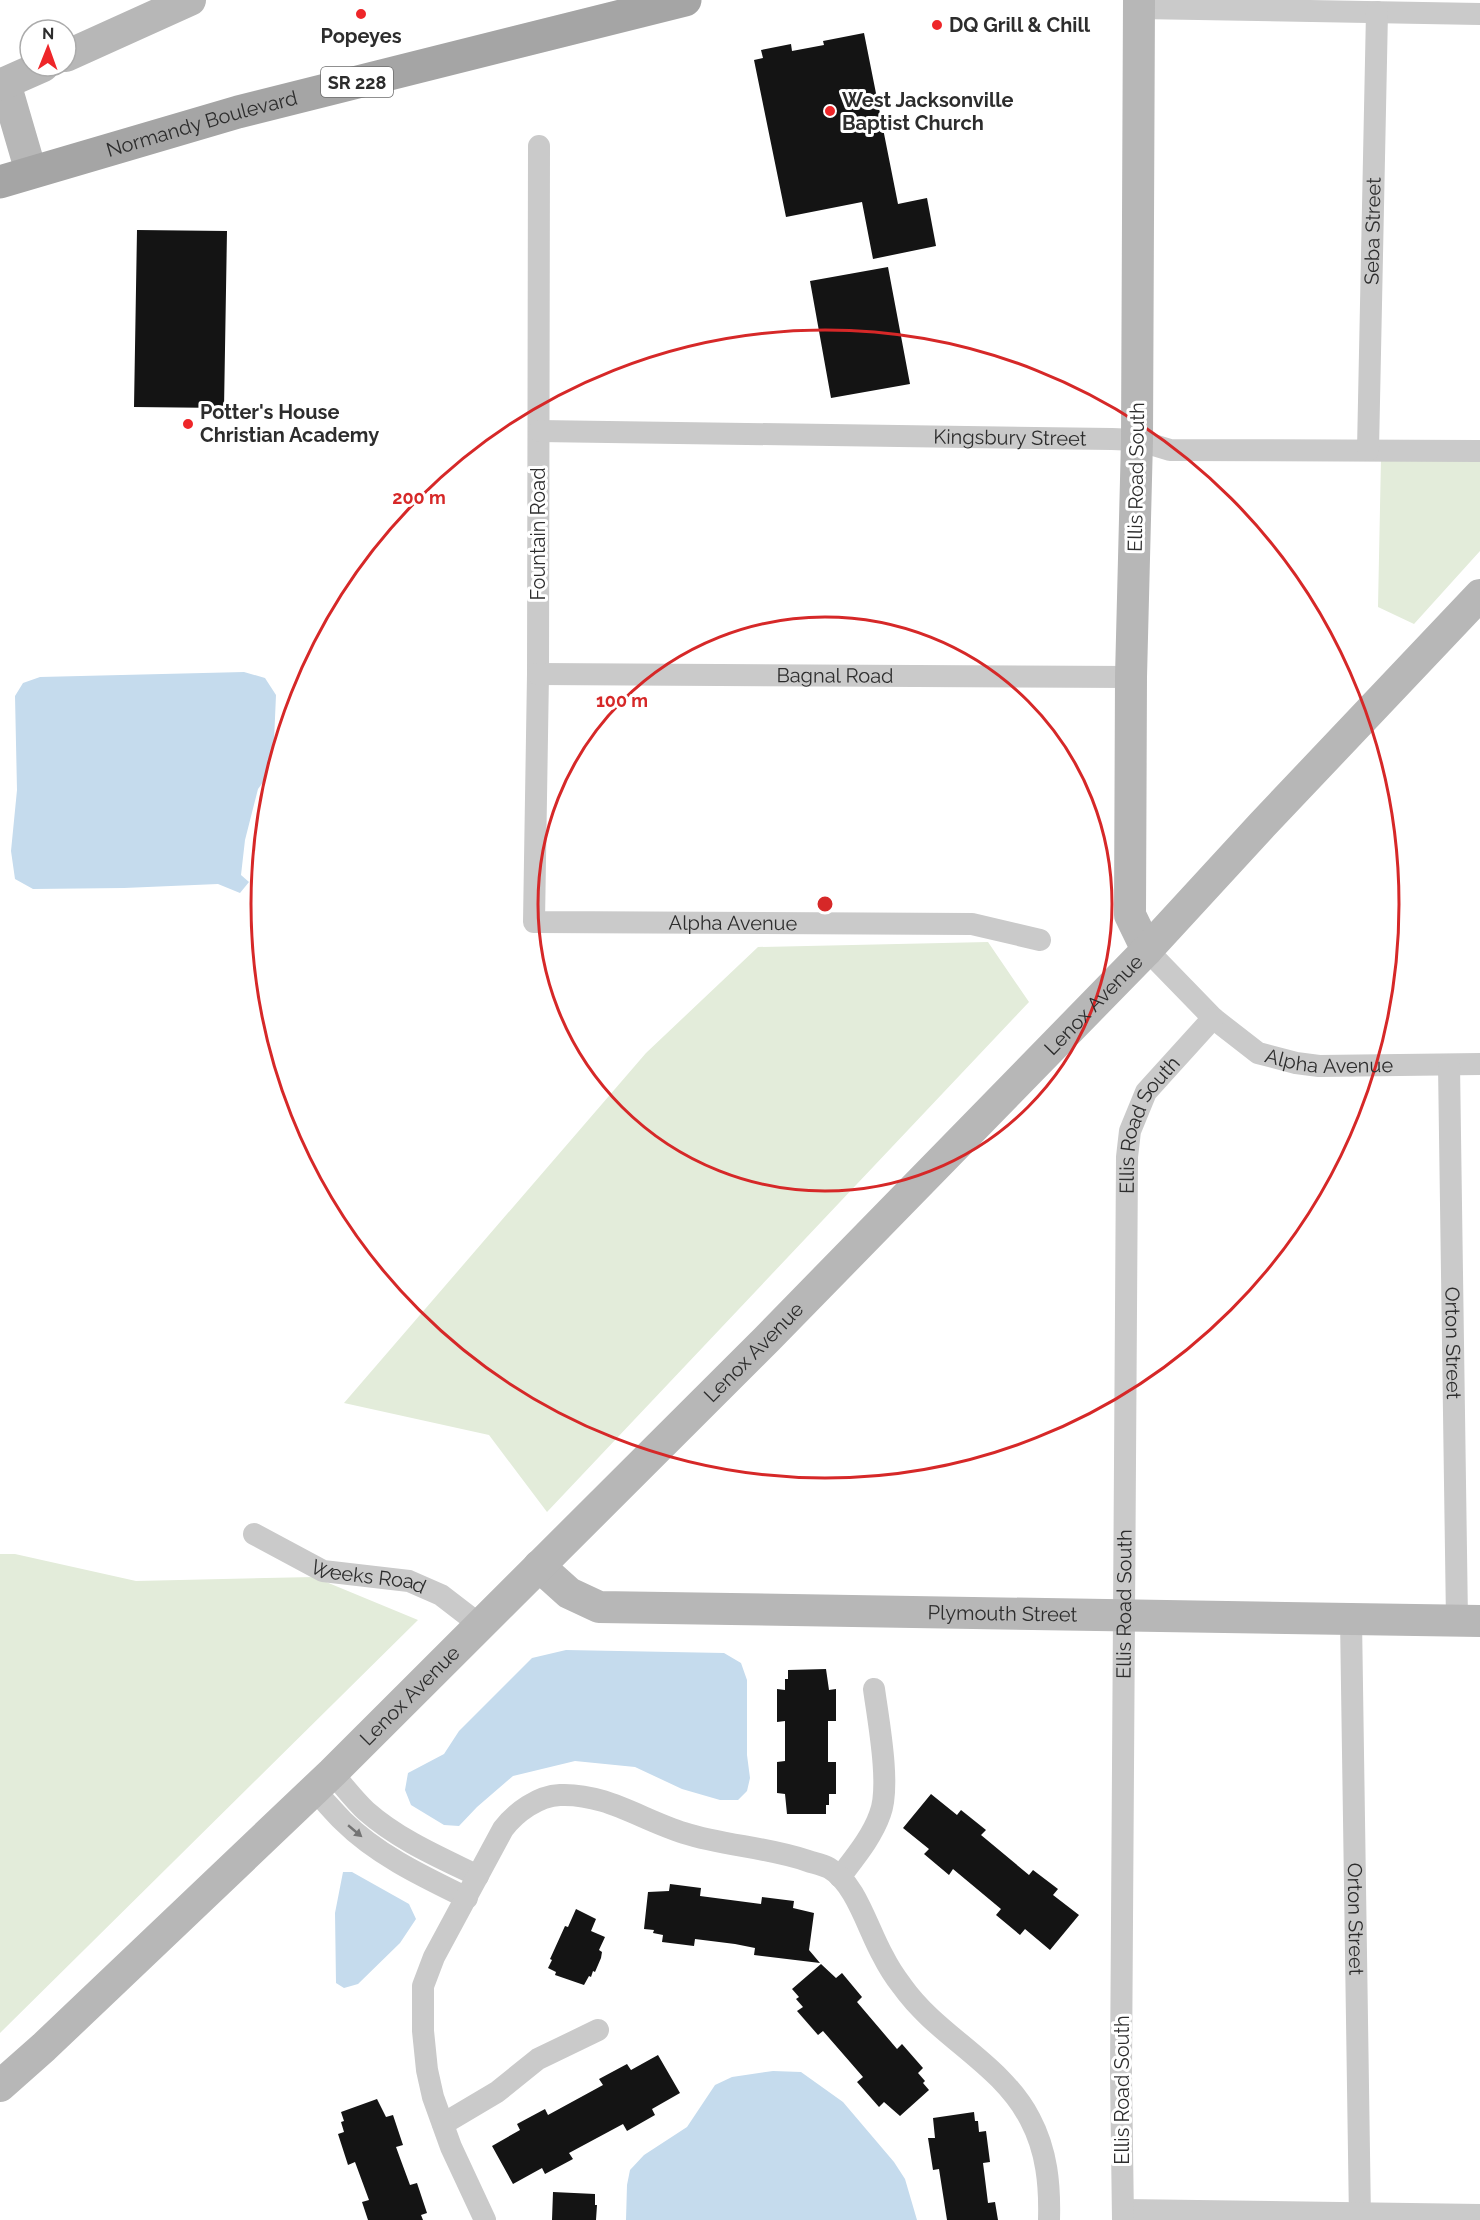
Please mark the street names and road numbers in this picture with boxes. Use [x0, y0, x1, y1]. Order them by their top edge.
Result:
road number: SR 228 [321, 67, 393, 97]
street label: Normandy Boulevard [103, 86, 300, 162]
street label: Seba Street [1359, 177, 1386, 285]
street label: Ellis Road South [1123, 402, 1149, 552]
street label: Kingsbury Street [933, 425, 1087, 451]
street label: Fountain Road [526, 467, 550, 601]
street label: Bagnal Road [776, 663, 894, 688]
street label: Alpha Avenue [669, 911, 798, 935]
street label: Lenox Avenue [1039, 949, 1148, 1060]
street label: Alpha Avenue [1263, 1043, 1393, 1078]
street label: Ellis Road South [1115, 1051, 1185, 1194]
street label: Orton Street [1440, 1286, 1466, 1400]
street label: Lenox Avenue [699, 1297, 808, 1407]
street label: Ellis Road South [1112, 1529, 1137, 1679]
street label: Weeks Road [306, 1555, 430, 1599]
street label: Plymouth Street [928, 1600, 1078, 1627]
street label: Lenox Avenue [355, 1641, 465, 1750]
street label: Orton Street [1343, 1862, 1368, 1976]
street label: Ellis Road South [1110, 2015, 1134, 2165]

